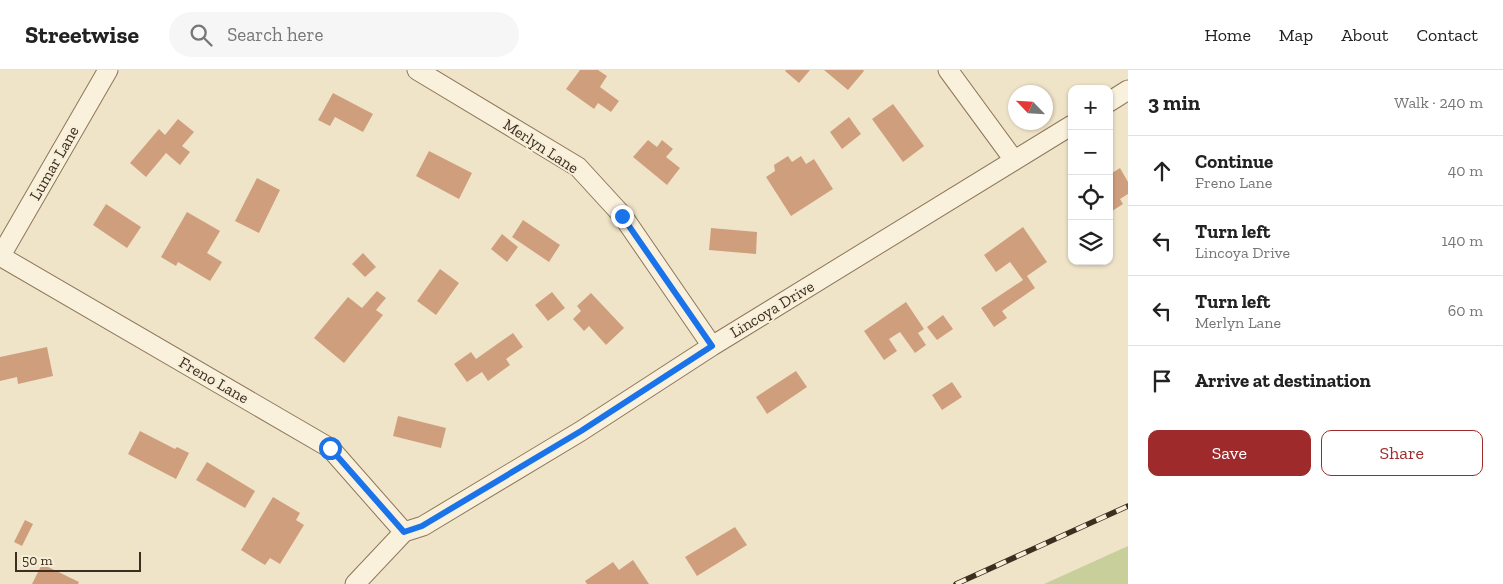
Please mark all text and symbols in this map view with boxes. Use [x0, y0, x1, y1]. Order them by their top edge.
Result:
search box [169, 12, 519, 57]
text: Streetwise [25, 20, 139, 49]
icon: search [187, 21, 215, 49]
text: Search here [227, 23, 323, 46]
text: Home [1204, 24, 1251, 46]
text: Map [1279, 24, 1313, 46]
text: About [1341, 24, 1388, 46]
text: Contact [1416, 24, 1478, 46]
north arrow [1008, 85, 1053, 130]
map controls [1068, 85, 1113, 265]
button: + [1068, 85, 1113, 130]
text: 3 min [1148, 90, 1200, 115]
text: Walk · 240 m [1394, 93, 1483, 112]
street label: Merlyn Lane [500, 115, 582, 177]
street label: Lumar Lane [25, 123, 83, 203]
button: − [1068, 130, 1113, 175]
text: Continue [1195, 150, 1273, 173]
icon: ahead [1148, 157, 1176, 185]
text: 40 m [1448, 161, 1483, 180]
text: Freno Lane [1195, 173, 1272, 192]
button: locate [1068, 175, 1113, 220]
route end [611, 205, 634, 228]
button: layers [1068, 220, 1113, 265]
text: Turn left [1195, 220, 1270, 243]
icon: left [1148, 227, 1176, 255]
text: 140 m [1442, 231, 1483, 250]
text: Lincoya Drive [1195, 243, 1290, 262]
street label: Lincoya Drive [726, 276, 818, 342]
text: Turn left [1195, 290, 1270, 313]
icon: left [1148, 297, 1176, 325]
text: 60 m [1448, 301, 1483, 320]
text: Merlyn Lane [1195, 313, 1281, 332]
street label: Freno Lane [176, 352, 252, 408]
icon: arrive [1148, 367, 1176, 395]
text: Arrive at destination [1195, 369, 1371, 392]
button: Save [1148, 430, 1311, 476]
button: Share [1321, 430, 1483, 476]
route start [319, 437, 342, 460]
scale bar [15, 549, 141, 572]
text: 50 m [22, 552, 53, 569]

